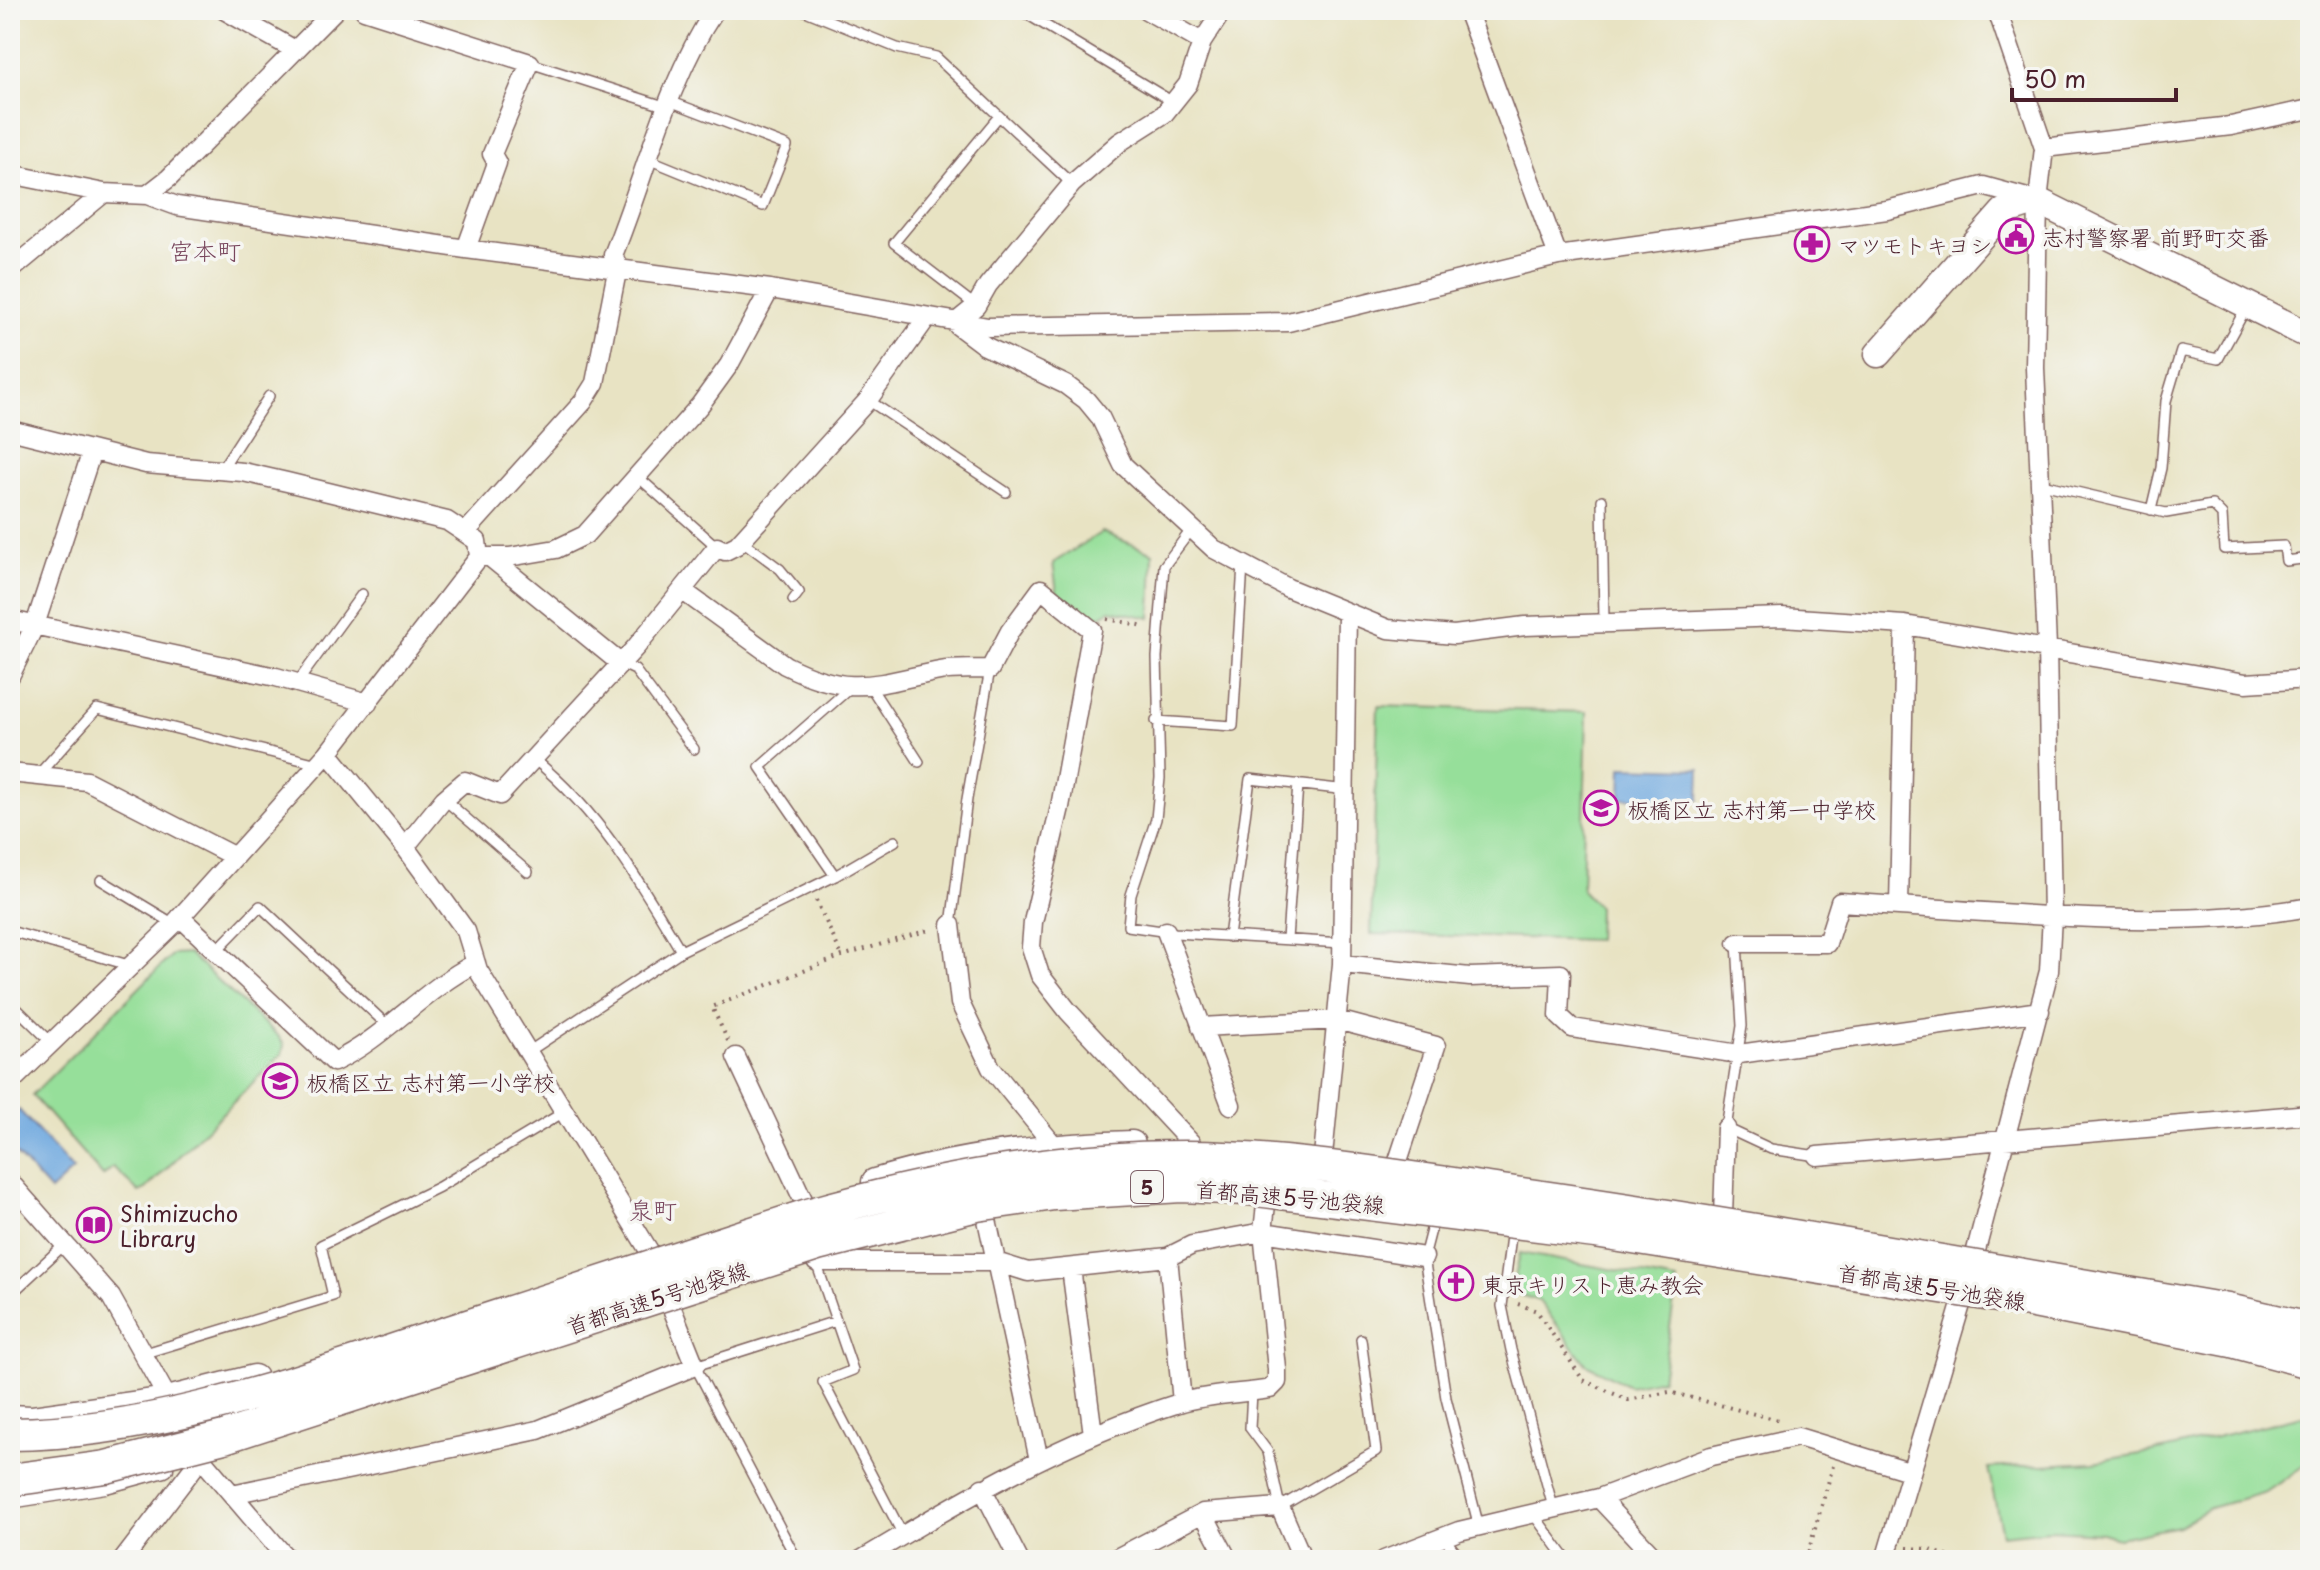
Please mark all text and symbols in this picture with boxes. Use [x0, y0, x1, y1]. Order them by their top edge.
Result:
scale bar [2012, 52, 2176, 102]
text: 50 m [2024, 60, 2086, 96]
public building icon: 志村警察署 前野町交番 [1997, 217, 2035, 255]
place label: 志村警察署 前野町交番 [2042, 220, 2269, 253]
pharmacy icon: マツモトキヨシ [1793, 225, 1831, 263]
place label: マツモトキヨシ [1838, 228, 1992, 261]
district label: 宮本町 [169, 232, 241, 268]
school or university icon: 板橋区立 志村第一中学校 [1582, 789, 1620, 827]
place label: 板橋区立 志村第一中学校 [1627, 792, 1876, 825]
school or university icon: 板橋区立 志村第一小学校 [261, 1062, 299, 1100]
place label: 板橋区立 志村第一小学校 [306, 1065, 555, 1098]
road number: 5 [1131, 1171, 1163, 1203]
street label: 首都高速5号池袋線 [1194, 1171, 1386, 1221]
district label: 泉町 [629, 1191, 677, 1227]
place label: Shimizucho Library [120, 1196, 238, 1254]
library icon: Shimizucho Library [75, 1206, 113, 1244]
street label: 首都高速5号池袋線 [561, 1252, 753, 1342]
street label: 首都高速5号池袋線 [1836, 1255, 2028, 1317]
church icon: 東京キリスト恵み教会 [1437, 1264, 1475, 1302]
place label: 東京キリスト恵み教会 [1482, 1267, 1704, 1300]

